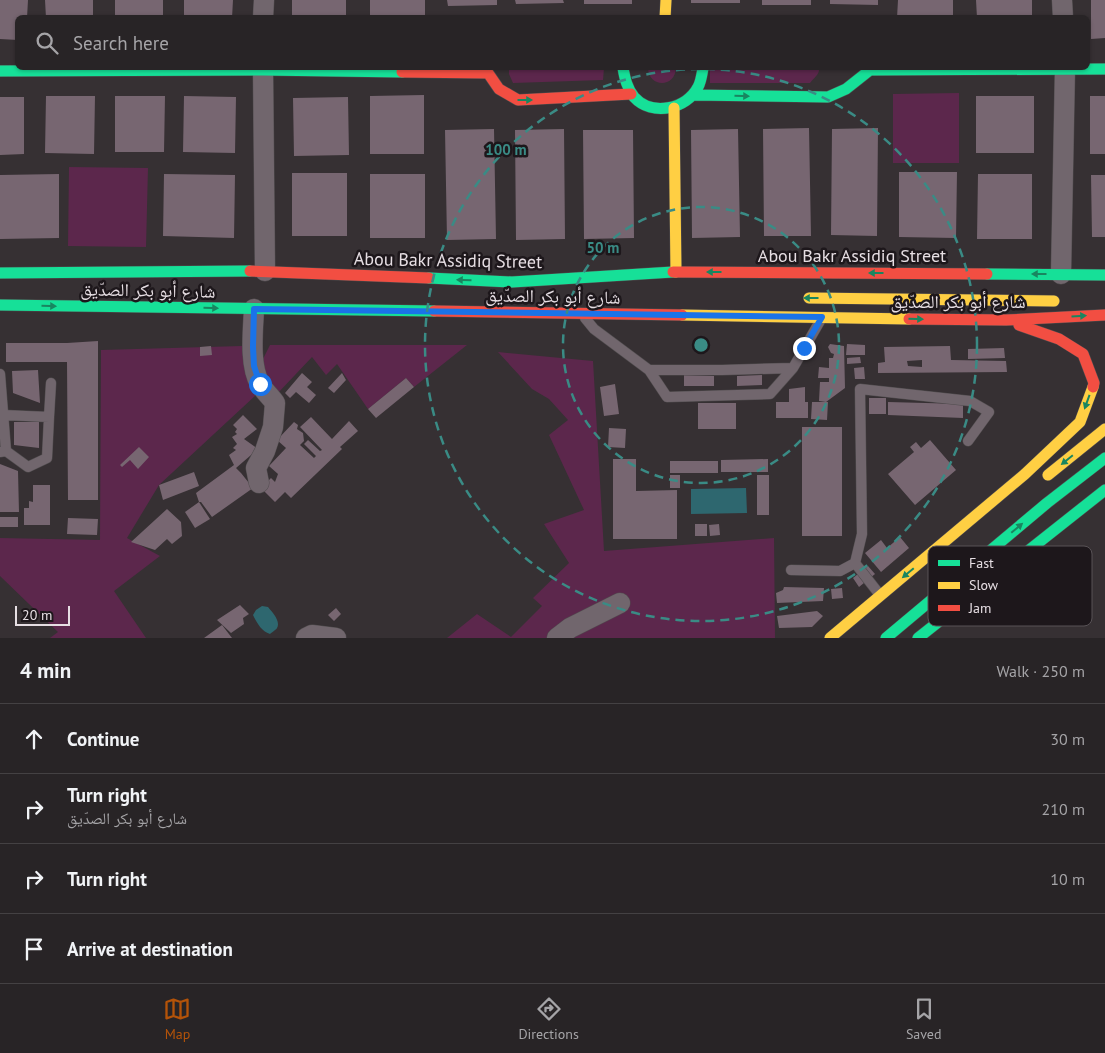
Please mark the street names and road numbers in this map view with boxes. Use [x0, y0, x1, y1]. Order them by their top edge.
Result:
street label: Abou Bakr Assidiq Street [758, 244, 946, 267]
street label: Abou Bakr Assidiq Street [354, 247, 542, 273]
street label: شارع أبو بكر الصدّيق [80, 277, 216, 303]
street label: شارع أبو بكر الصدّيق [485, 283, 621, 309]
street label: شارع أبو بكر الصدّيق [890, 290, 1026, 313]

